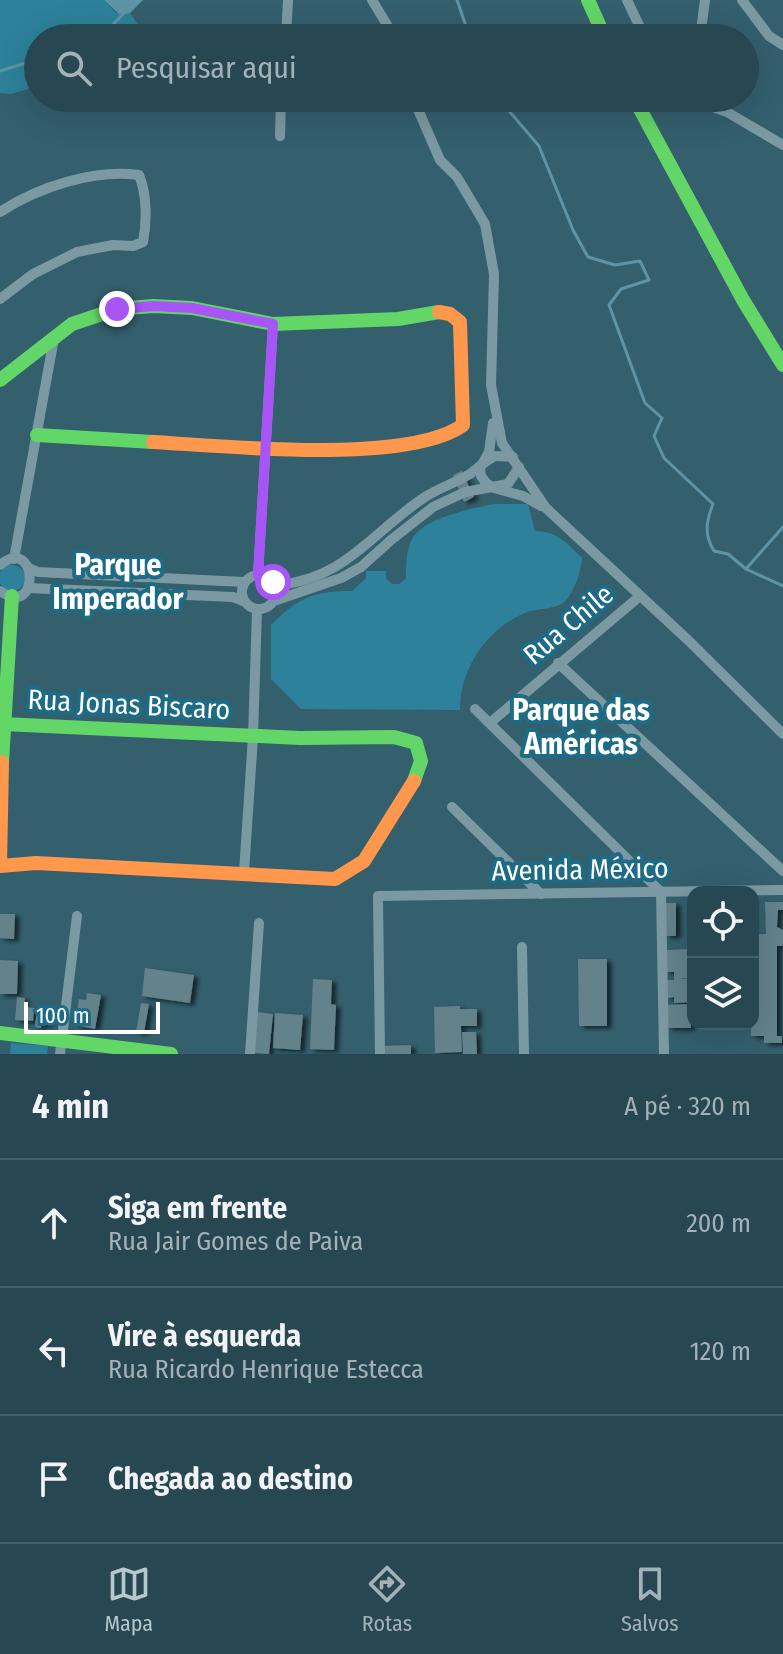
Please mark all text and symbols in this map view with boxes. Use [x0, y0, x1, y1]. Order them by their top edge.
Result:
search box [24, 24, 759, 112]
icon: search [52, 46, 96, 90]
text: Pesquisar aqui [116, 50, 297, 86]
route end [99, 291, 135, 327]
district label: Parque Imperador [53, 547, 184, 617]
route start [255, 564, 291, 600]
street label: Rua Chile [517, 577, 620, 671]
street label: Rua Jonas Biscaro [27, 683, 231, 726]
district label: Parque das Américas [512, 692, 650, 762]
street label: Avenida México [491, 851, 669, 888]
map controls [687, 886, 759, 1030]
button: locate [687, 886, 759, 958]
button: layers [687, 958, 759, 1030]
scale bar [24, 998, 160, 1034]
text: 100 m [36, 1002, 90, 1029]
text: 4 min [32, 1086, 109, 1127]
text: A pé · 320 m [624, 1091, 751, 1122]
text: Siga em frente [108, 1190, 287, 1226]
icon: ahead [32, 1201, 76, 1245]
text: 200 m [686, 1208, 751, 1239]
text: Rua Jair Gomes de Paiva [108, 1226, 363, 1257]
text: Vire à esquerda [108, 1318, 301, 1354]
icon: left [32, 1329, 76, 1373]
text: 120 m [690, 1336, 751, 1367]
text: Rua Ricardo Henrique Estecca [108, 1354, 424, 1385]
icon: arrive [32, 1457, 76, 1501]
text: Chegada ao destino [108, 1461, 353, 1497]
tab: Mapa [104, 1562, 153, 1637]
tab: Rotas [362, 1562, 412, 1637]
tab: Salvos [621, 1562, 679, 1637]

